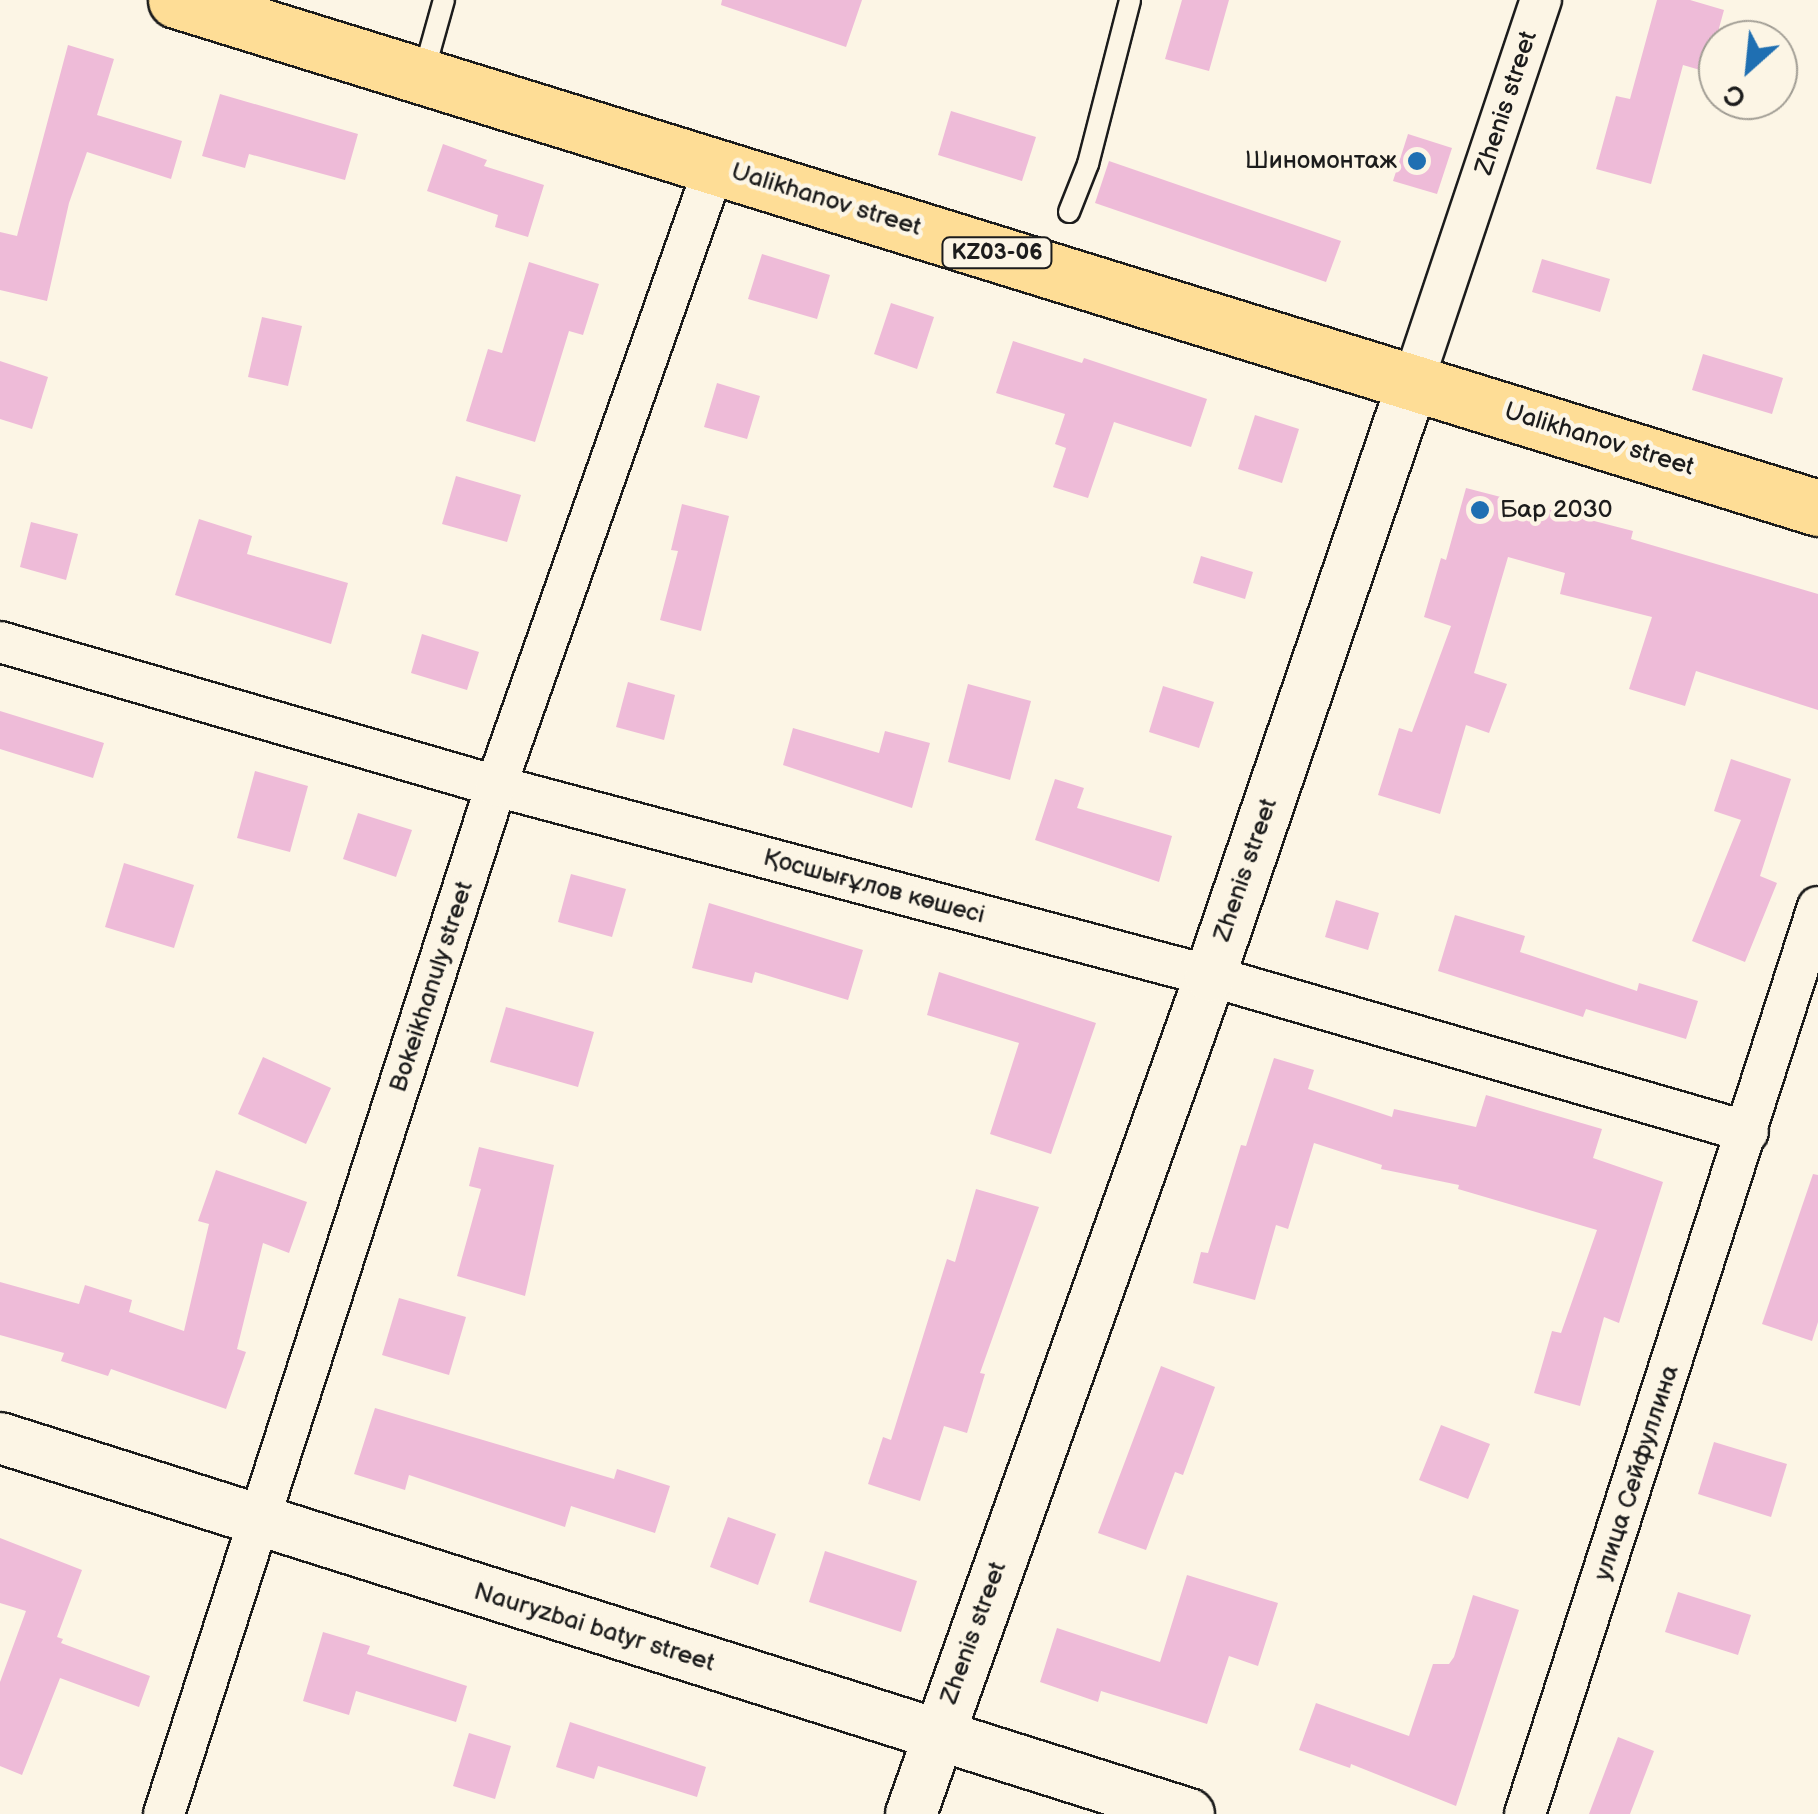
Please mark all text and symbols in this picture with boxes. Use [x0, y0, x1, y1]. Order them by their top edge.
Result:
north arrow [1698, 20, 1798, 120]
street label: Zhenis street [1470, 28, 1544, 178]
text: С [1719, 76, 1751, 115]
place label: Шиномонтаж [1245, 146, 1397, 176]
marker: Шиномонтаж [1406, 150, 1428, 172]
street label: Ualikhanov street [727, 157, 925, 243]
road number: KZ03-06 [940, 236, 1054, 270]
street label: Ualikhanov street [1500, 397, 1698, 483]
place label: Бар 2030 [1500, 495, 1612, 525]
marker: Бар 2030 [1469, 499, 1491, 521]
street label: Zhenis street [1208, 795, 1284, 945]
street label: Қосшығұлов көшесі [760, 843, 988, 931]
street label: Bokeikhanuly street [384, 877, 480, 1097]
street label: улица Сейфуллина [1588, 1361, 1686, 1585]
street label: Zhenis street [934, 1558, 1014, 1708]
street label: Nauryzbai batyr street [470, 1577, 718, 1679]

